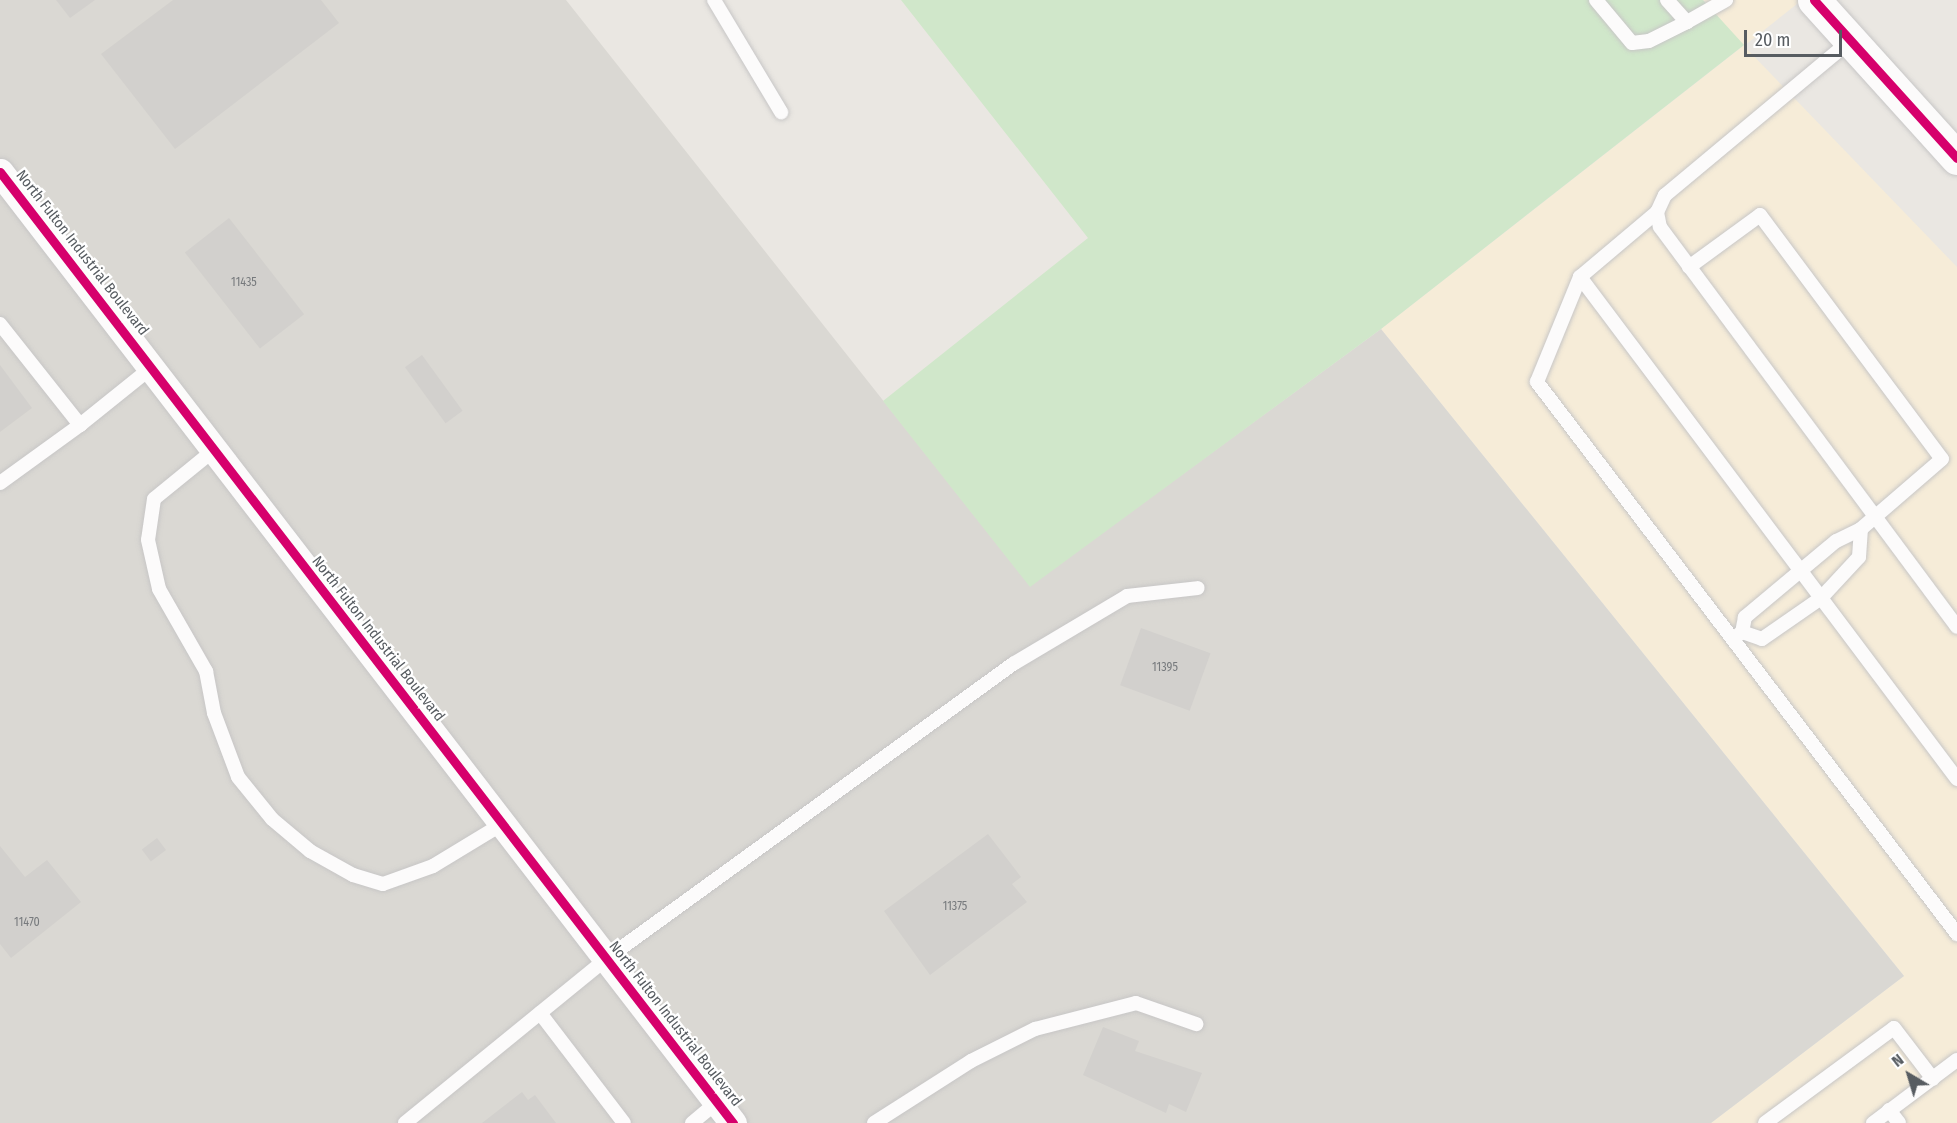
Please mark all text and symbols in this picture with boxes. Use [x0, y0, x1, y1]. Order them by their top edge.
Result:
scale bar [1747, 18, 1844, 56]
text: 20 m [1755, 29, 1790, 51]
street label: North Fulton Industrial Boulevard [12, 167, 152, 339]
house number: 11435 [231, 276, 257, 290]
street label: North Fulton Industrial Boulevard [308, 553, 448, 725]
house number: 11395 [1152, 661, 1178, 675]
house number: 11375 [943, 900, 967, 914]
house number: 11470 [14, 916, 40, 930]
street label: North Fulton Industrial Boulevard [605, 938, 745, 1110]
north arrow [1879, 1045, 1939, 1105]
text: N [1888, 1050, 1907, 1071]

